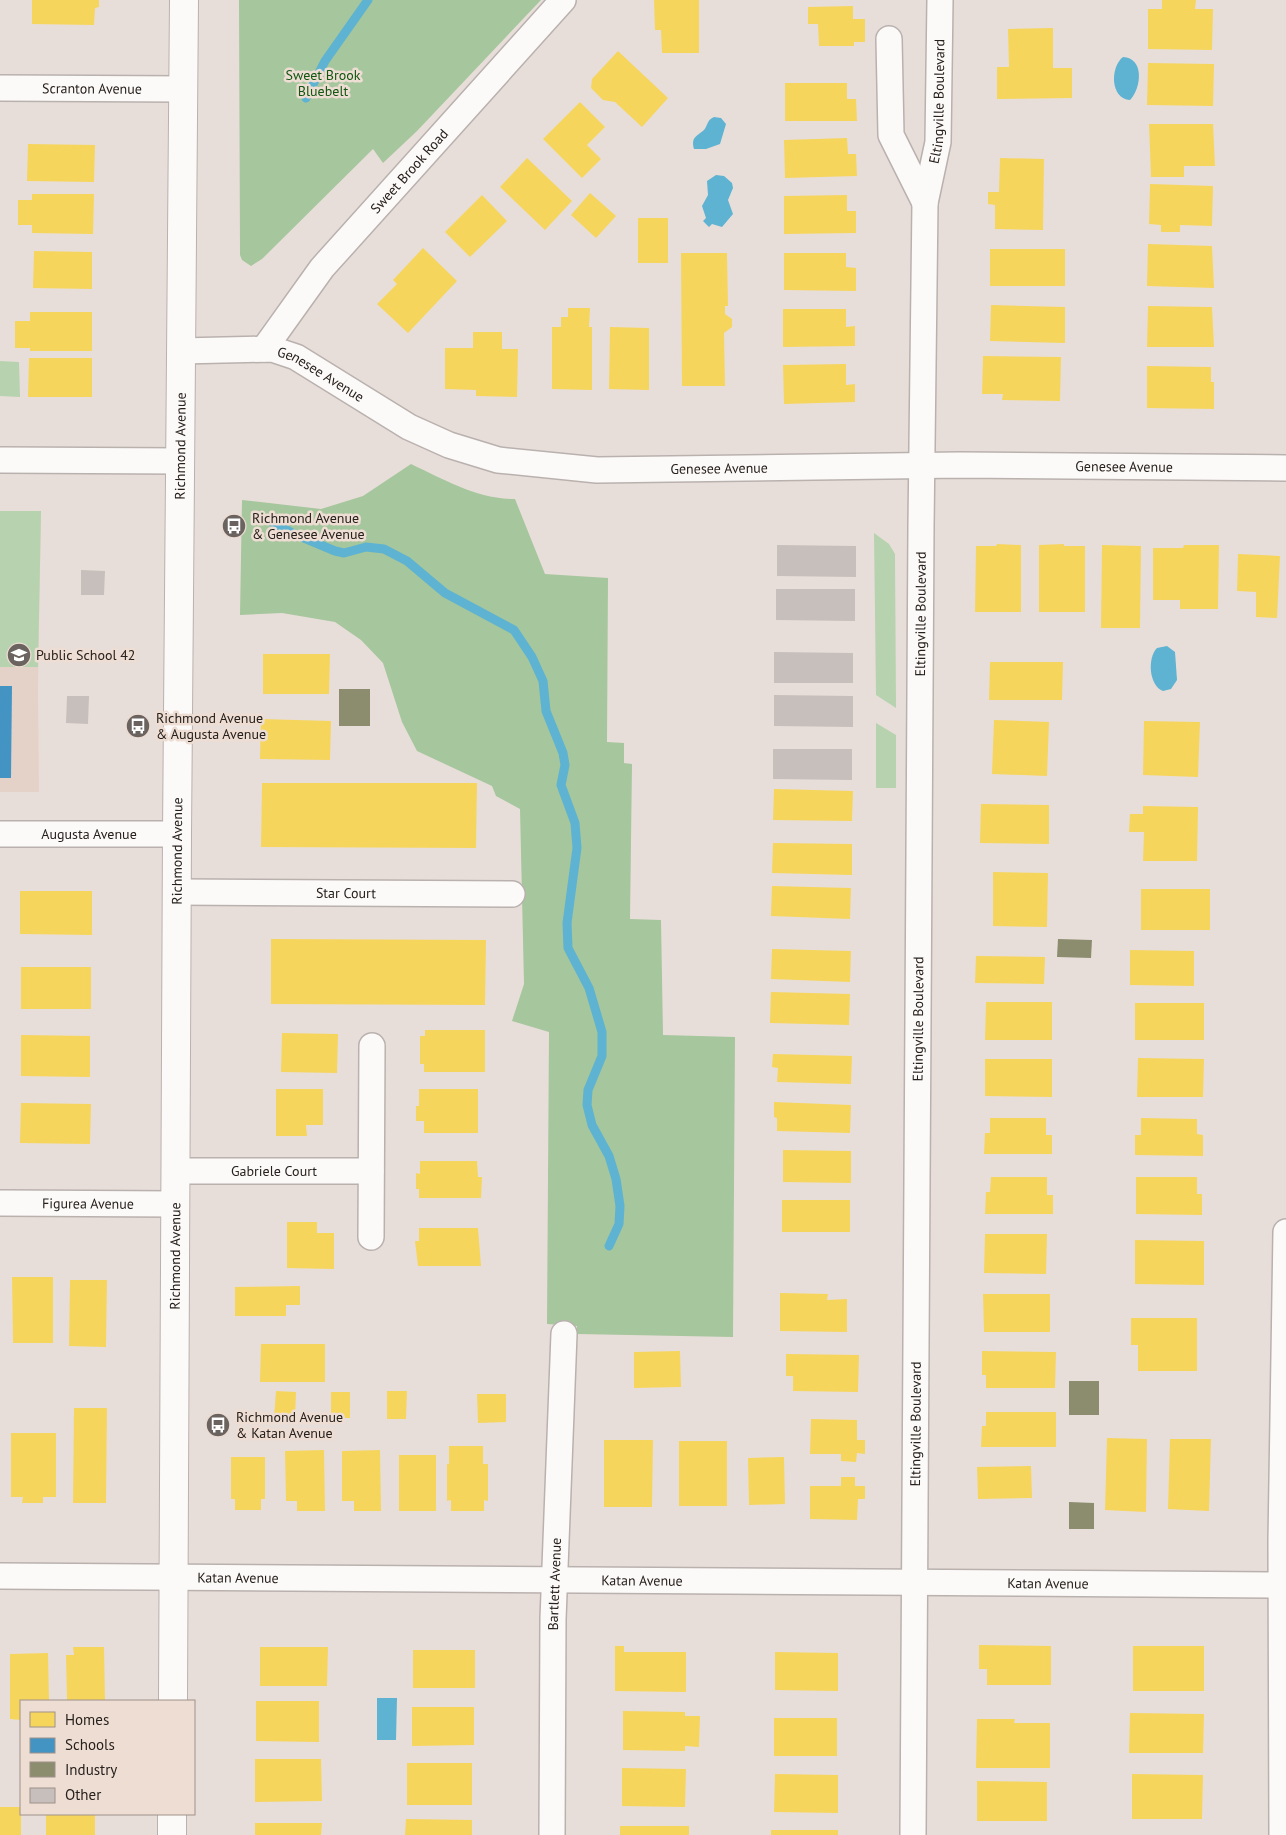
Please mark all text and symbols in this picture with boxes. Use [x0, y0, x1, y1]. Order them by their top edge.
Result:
street label: Eltingville Boulevard [925, 39, 948, 165]
park label: Sweet Brook Bluebelt [286, 66, 361, 100]
street label: Scranton Avenue [42, 79, 142, 98]
street label: Sweet Brook Road [366, 125, 452, 217]
street label: Genesee Avenue [275, 342, 367, 406]
street label: Richmond Avenue [171, 392, 190, 500]
street label: Genesee Avenue [1075, 457, 1173, 476]
street label: Genesee Avenue [670, 459, 768, 478]
place label: Richmond Avenue & Genesee Avenue [252, 509, 365, 543]
bus stop icon: Richmond Avenue & Genesee Avenue [221, 513, 247, 539]
street label: Eltingville Boulevard [911, 551, 930, 677]
school or university icon: Public School 42 [6, 642, 32, 668]
place label: Public School 42 [36, 646, 136, 664]
place label: Richmond Avenue & Augusta Avenue [156, 709, 266, 743]
bus stop icon: Richmond Avenue & Augusta Avenue [125, 713, 151, 739]
street label: Richmond Avenue [168, 797, 186, 905]
street label: Augusta Avenue [41, 825, 137, 843]
street label: Star Court [316, 884, 376, 902]
street label: Eltingville Boulevard [909, 956, 927, 1082]
street label: Gabriele Court [231, 1162, 317, 1180]
street label: Figurea Avenue [42, 1194, 134, 1213]
street label: Richmond Avenue [166, 1202, 184, 1310]
street label: Eltingville Boulevard [906, 1361, 925, 1487]
place label: Richmond Avenue & Katan Avenue [236, 1408, 343, 1442]
bus stop icon: Richmond Avenue & Katan Avenue [205, 1412, 231, 1438]
street label: Bartlett Avenue [544, 1537, 565, 1630]
street label: Katan Avenue [197, 1568, 279, 1587]
street label: Katan Avenue [601, 1571, 683, 1590]
street label: Katan Avenue [1007, 1574, 1089, 1593]
legend [20, 1700, 195, 1815]
text: Homes [65, 1710, 109, 1729]
text: Schools [65, 1735, 115, 1754]
text: Industry [65, 1760, 117, 1779]
text: Other [65, 1785, 101, 1804]

